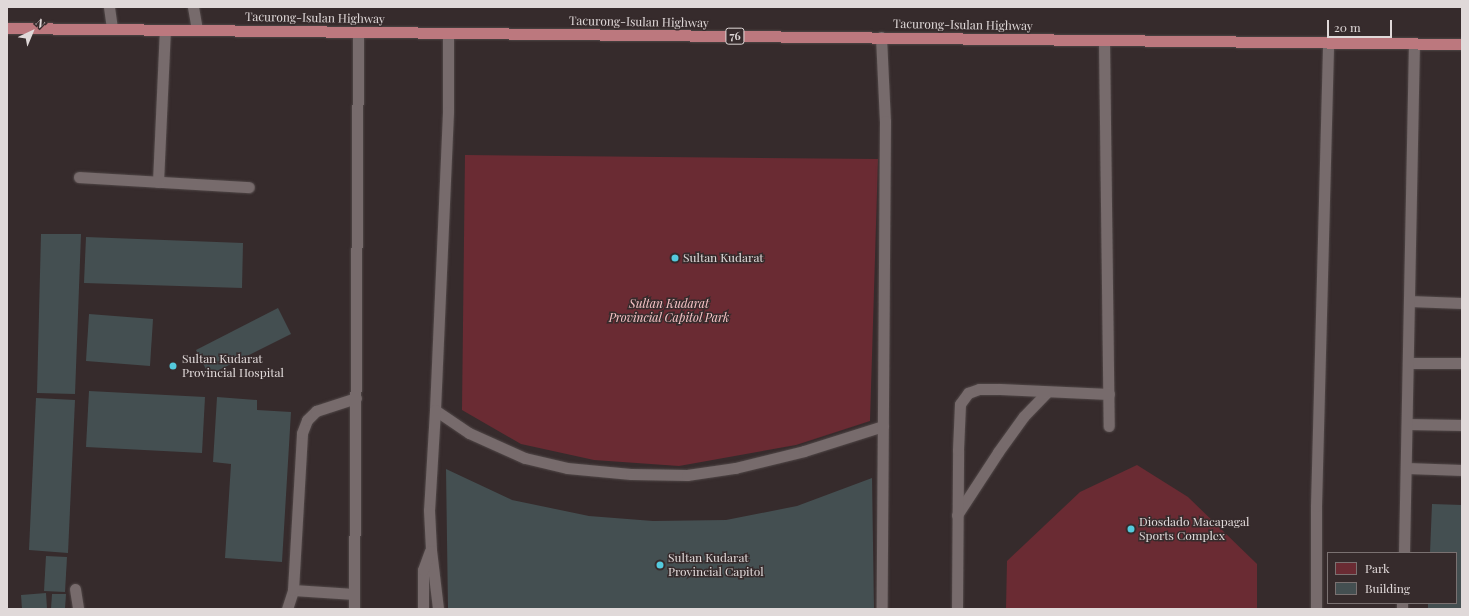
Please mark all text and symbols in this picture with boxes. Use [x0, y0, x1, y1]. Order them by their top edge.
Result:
street label: Tacurong-Isulan Highway [245, 10, 385, 26]
north arrow [12, 12, 52, 52]
scale bar [1329, 12, 1394, 38]
street label: Tacurong-Isulan Highway [569, 14, 709, 30]
text: N [33, 15, 49, 31]
street label: Tacurong-Isulan Highway [893, 17, 1033, 33]
text: 20 m [1334, 19, 1361, 35]
road number: 76 [725, 27, 745, 45]
place label: Sultan Kudarat [683, 251, 764, 265]
marker: Sultan Kudarat [670, 253, 680, 263]
park label: Sultan Kudarat Provincial Capitol Park [608, 297, 730, 325]
place label: Sultan Kudarat Provincial Hospital [182, 352, 284, 380]
marker: Sultan Kudarat Provincial Hospital [167, 360, 179, 372]
place label: Diosdado Macapagal Sports Complex [1139, 515, 1249, 543]
marker: Diosdado Macapagal Sports Complex [1126, 524, 1136, 534]
place label: Sultan Kudarat Provincial Capitol [668, 551, 764, 579]
legend [1327, 552, 1457, 604]
marker: Sultan Kudarat Provincial Capitol [655, 560, 665, 570]
text: Park [1365, 560, 1390, 576]
text: Building [1365, 580, 1410, 596]

